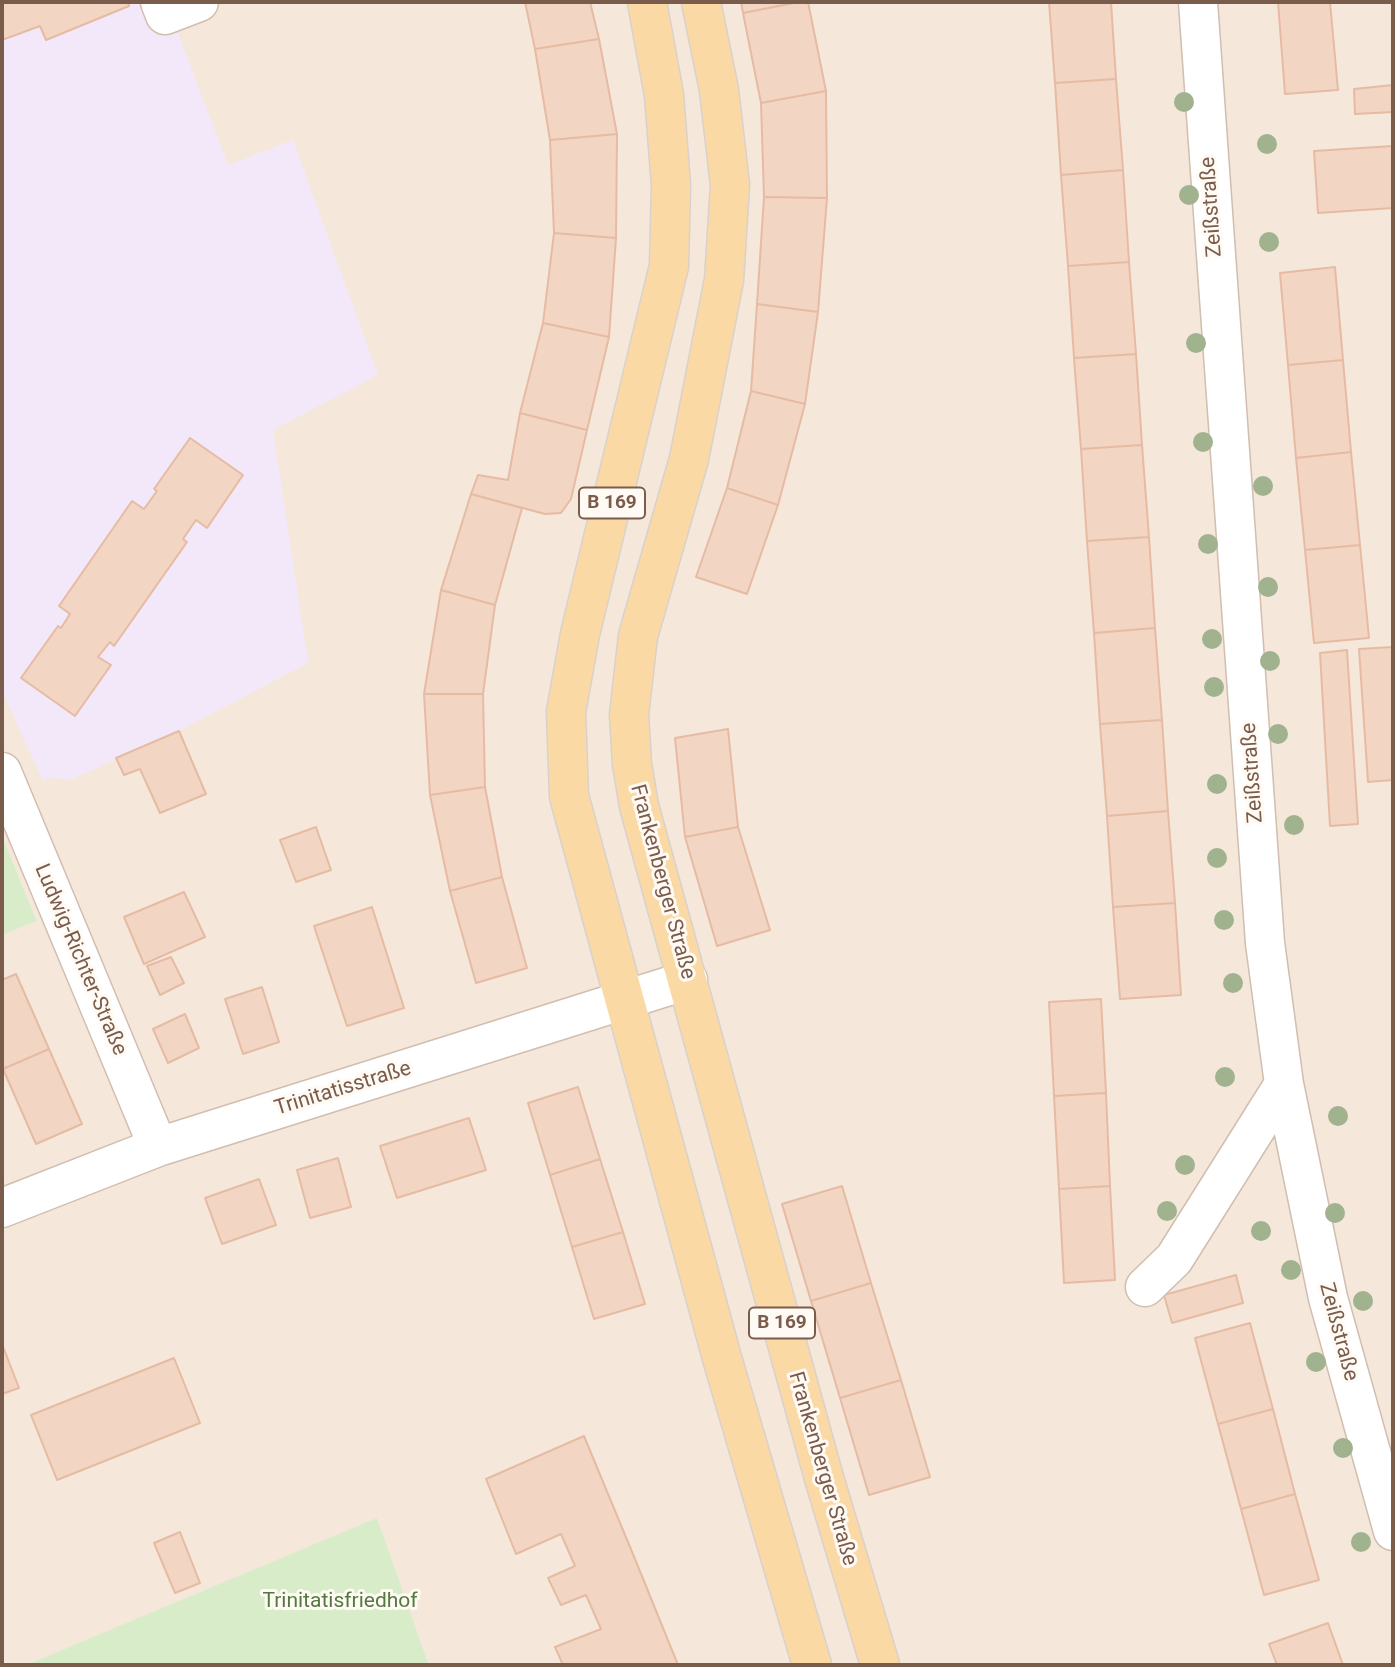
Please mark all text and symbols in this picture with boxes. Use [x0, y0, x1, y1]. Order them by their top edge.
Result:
street label: Zeißstraße [1196, 156, 1228, 258]
road number: B 169 [579, 488, 645, 518]
street label: Zeißstraße [1237, 722, 1269, 824]
street label: Frankenberger Straße [624, 782, 700, 982]
street label: Ludwig-Richter-Straße [28, 861, 132, 1059]
street label: Trinitatisstraße [272, 1056, 414, 1122]
street label: Zeißstraße [1313, 1280, 1363, 1384]
road number: B 169 [749, 1308, 815, 1338]
street label: Frankenberger Straße [782, 1369, 862, 1569]
park label: Trinitatisfriedhof [262, 1589, 418, 1615]

